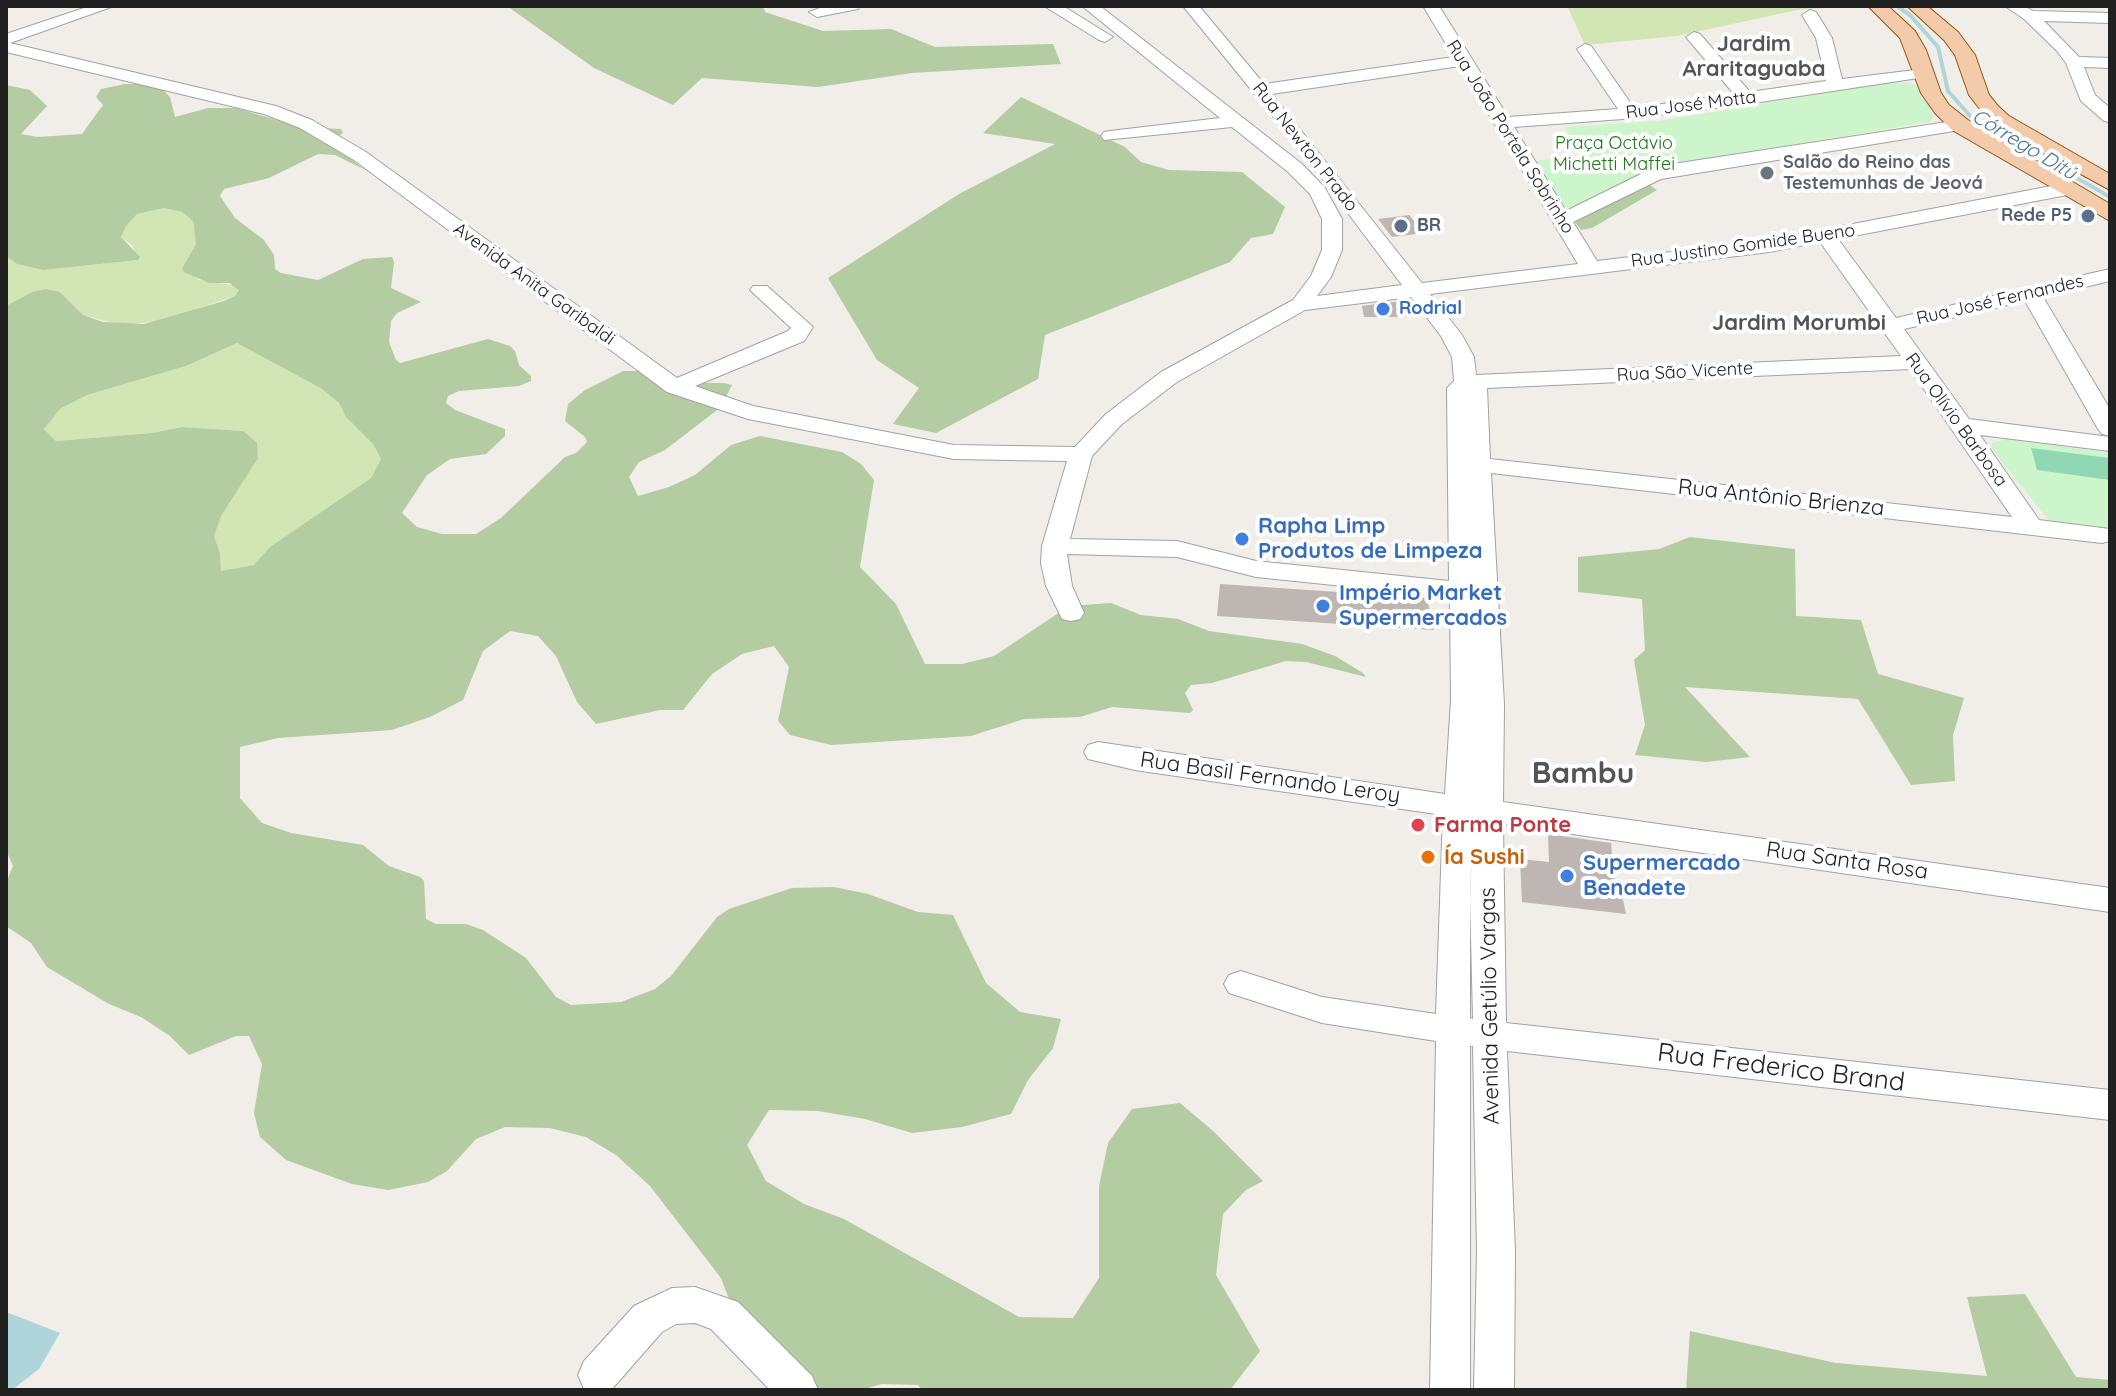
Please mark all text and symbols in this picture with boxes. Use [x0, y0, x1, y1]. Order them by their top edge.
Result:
district label: Jardim Araritaguaba [1683, 31, 1825, 82]
street label: Rua João Portela Sobrinho [1441, 36, 1579, 238]
street label: Rua Newton Prado [1248, 78, 1362, 216]
street label: Rua José Motta [1624, 86, 1758, 124]
water label: Córrego Ditú [1967, 104, 2081, 186]
park label: Praça Octávio Michetti Maffei [1553, 133, 1675, 176]
place label: Salão do Reino das Testemunhas de Jeová [1783, 152, 1983, 194]
marker: Salão do Reino das Testemunhas de Jeová [1758, 164, 1776, 182]
place label: Rede P5 [2001, 205, 2072, 227]
marker: Rede P5 [2079, 207, 2097, 225]
place label: BR [1417, 215, 1441, 237]
marker: BR [1392, 217, 1410, 235]
street label: Avenida Anita Garibaldi [449, 218, 619, 350]
street label: Rua Justino Gomide Bueno [1630, 220, 1856, 272]
street label: Rua José Fernandes [1914, 270, 2086, 330]
place label: Rodrial [1399, 298, 1462, 320]
marker: Rodrial [1374, 300, 1392, 318]
district label: Jardim Morumbi [1712, 310, 1886, 336]
street label: Rua Olívio Barbosa [1900, 349, 2012, 491]
street label: Rua São Vicente [1616, 358, 1754, 386]
street label: Rua Antônio Brienza [1677, 474, 1885, 522]
place label: Rapha Limp Produtos de Limpeza [1258, 513, 1483, 564]
marker: Rapha Limp Produtos de Limpeza [1233, 530, 1251, 548]
place label: Império Market Supermercados [1339, 580, 1507, 632]
marker: Império Market Supermercados [1314, 597, 1332, 615]
street label: Rua Basil Fernando Leroy [1138, 747, 1402, 809]
district label: Bambu [1532, 756, 1634, 792]
place label: Farma Ponte [1434, 812, 1571, 838]
marker: Farma Ponte [1409, 816, 1427, 834]
street label: Rua Santa Rosa [1764, 837, 1930, 885]
place label: Ía Sushi [1444, 844, 1525, 870]
marker: Ía Sushi [1419, 848, 1437, 866]
place label: Supermercado Benadete [1583, 850, 1741, 902]
marker: Supermercado Benadete [1558, 867, 1576, 885]
street label: Avenida Getúlio Vargas [1475, 887, 1505, 1125]
street label: Rua Frederico Brand [1656, 1037, 1906, 1099]

